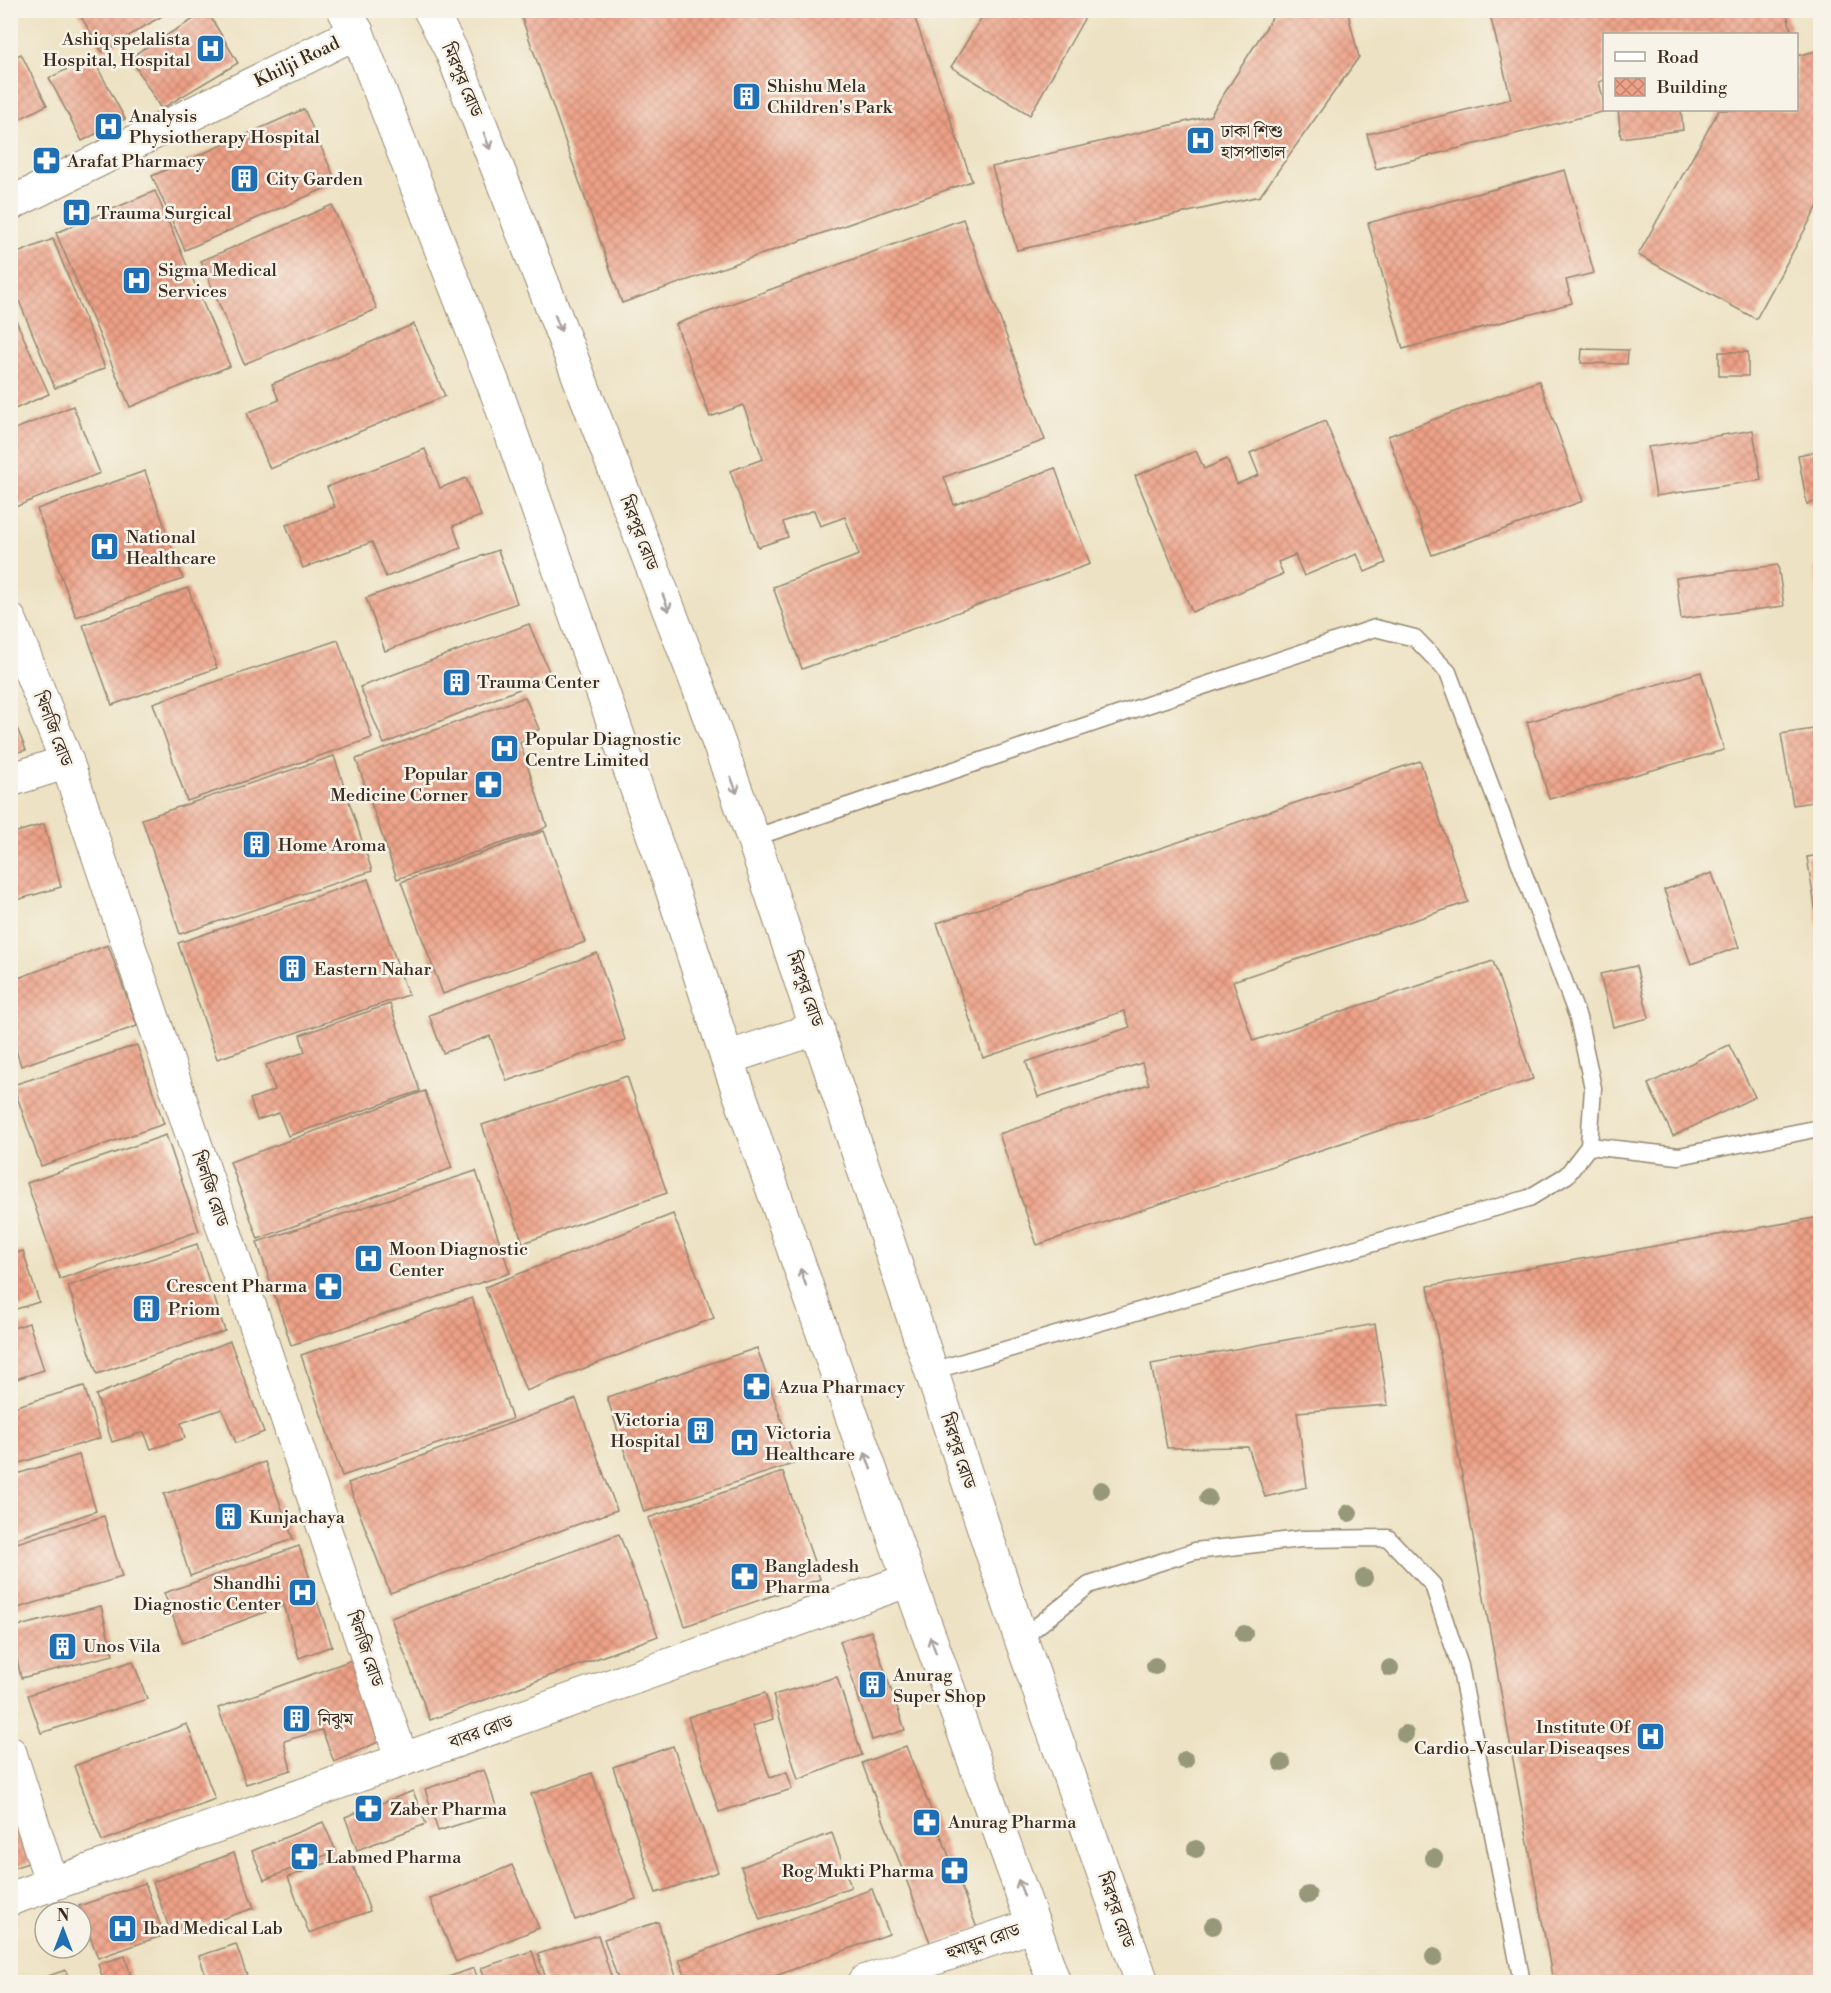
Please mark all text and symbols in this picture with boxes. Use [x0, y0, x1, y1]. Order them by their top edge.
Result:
place label: Ashiq spelalista Hospital, Hospital [43, 28, 191, 72]
street label: Khilji Road [250, 31, 344, 93]
hospital icon: Ashiq spelalista Hospital, Hospital [195, 33, 227, 65]
legend [1603, 33, 1798, 111]
street label: মিরপুর রোড [436, 39, 488, 121]
text: Road [1657, 46, 1700, 69]
place label: Shishu Mela Children's Park [767, 75, 894, 119]
text: Building [1656, 76, 1728, 99]
building icon: Shishu Mela Children's Park [730, 80, 762, 112]
place label: Analysis Physiotherapy Hospital [128, 105, 321, 149]
hospital icon: Analysis Physiotherapy Hospital [92, 110, 124, 142]
place label: ঢাকা শিশু হাসপাতাল [1220, 120, 1286, 164]
hospital icon: ঢাকা শিশু হাসপাতাল [1184, 125, 1216, 157]
one-way arrow [482, 131, 493, 150]
pharmacy icon: Arafat Pharmacy [30, 145, 62, 177]
place label: Arafat Pharmacy [66, 150, 205, 173]
building icon: City Garden [229, 163, 261, 195]
place label: City Garden [266, 168, 363, 191]
hospital icon: Trauma Surgical [60, 197, 92, 229]
place label: Trauma Surgical [97, 202, 232, 225]
place label: Sigma Medical Services [158, 259, 278, 303]
hospital icon: Sigma Medical Services [121, 264, 153, 296]
one-way arrow [553, 313, 564, 332]
street label: মিরপুর রোড [614, 492, 664, 574]
place label: National Healthcare [126, 526, 216, 570]
hospital icon: National Healthcare [89, 531, 121, 563]
one-way arrow [661, 593, 672, 611]
building icon: Trauma Center [440, 666, 472, 698]
place label: Trauma Center [477, 671, 600, 694]
street label: খিলজি রোড [28, 687, 78, 770]
place label: Popular Diagnostic Centre Limited [525, 728, 681, 772]
hospital icon: Popular Diagnostic Centre Limited [488, 733, 520, 765]
place label: Popular Medicine Corner [330, 763, 468, 807]
pharmacy icon: Popular Medicine Corner [473, 768, 505, 800]
one-way arrow [730, 775, 741, 794]
building icon: Home Aroma [241, 829, 273, 861]
place label: Home Aroma [278, 834, 387, 857]
street label: মিরপুর রোড [781, 947, 829, 1030]
building icon: Eastern Nahar [277, 953, 309, 985]
place label: Eastern Nahar [314, 958, 431, 981]
street label: খিলজি রোড [186, 1147, 234, 1231]
place label: Moon Diagnostic Center [389, 1238, 528, 1282]
hospital icon: Moon Diagnostic Center [352, 1243, 384, 1275]
one-way arrow [797, 1268, 808, 1287]
pharmacy icon: Crescent Pharma [312, 1270, 344, 1302]
place label: Crescent Pharma [166, 1275, 308, 1298]
building icon: Priom [131, 1293, 163, 1325]
place label: Priom [168, 1298, 221, 1321]
pharmacy icon: Azua Pharmacy [741, 1371, 773, 1403]
place label: Azua Pharmacy [777, 1376, 905, 1399]
place label: Victoria Hospital [610, 1409, 681, 1453]
street label: মিরপুর রোড [935, 1409, 981, 1492]
building icon: Victoria Hospital [685, 1414, 717, 1446]
place label: Victoria Healthcare [764, 1422, 855, 1466]
hospital icon: Victoria Healthcare [728, 1427, 760, 1459]
one-way arrow [861, 1452, 872, 1471]
building icon: Kunjachaya [212, 1501, 244, 1533]
place label: Kunjachaya [249, 1506, 346, 1529]
place label: Bangladesh Pharma [764, 1555, 859, 1599]
pharmacy icon: Bangladesh Pharma [728, 1560, 760, 1592]
place label: Shandhi Diagnostic Center [133, 1572, 281, 1616]
hospital icon: Shandhi Diagnostic Center [286, 1577, 318, 1609]
street label: খিলজি রোড [341, 1607, 389, 1691]
building icon: Unos Vila [46, 1630, 78, 1662]
place label: Unos Vila [83, 1635, 161, 1658]
one-way arrow [926, 1636, 937, 1655]
place label: Anurag Super Shop [892, 1664, 986, 1708]
building icon: Anurag Super Shop [856, 1669, 888, 1701]
building icon: নিঝুম [281, 1703, 313, 1735]
place label: নিঝুম [317, 1708, 354, 1731]
street label: বাবর রোড [445, 1710, 517, 1754]
place label: Institute Of Cardio-Vascular Diseaqses [1414, 1716, 1631, 1760]
hospital icon: Institute Of Cardio-Vascular Diseaqses [1635, 1721, 1667, 1753]
pharmacy icon: Zaber Pharma [353, 1793, 385, 1825]
place label: Zaber Pharma [390, 1798, 508, 1821]
pharmacy icon: Anurag Pharma [911, 1806, 943, 1838]
place label: Anurag Pharma [947, 1811, 1077, 1834]
pharmacy icon: Labmed Pharma [289, 1841, 321, 1873]
place label: Labmed Pharma [326, 1846, 462, 1869]
pharmacy icon: Rog Mukti Pharma [939, 1855, 971, 1887]
place label: Rog Mukti Pharma [782, 1860, 935, 1883]
street label: মিরপুর রোড [1092, 1868, 1140, 1951]
one-way arrow [1014, 1879, 1025, 1897]
north arrow [33, 1900, 93, 1960]
text: N [57, 1906, 70, 1926]
hospital icon: Ibad Medical Lab [106, 1912, 138, 1944]
place label: Ibad Medical Lab [143, 1917, 283, 1940]
street label: হুমায়ুন রোড [942, 1918, 1024, 1966]

